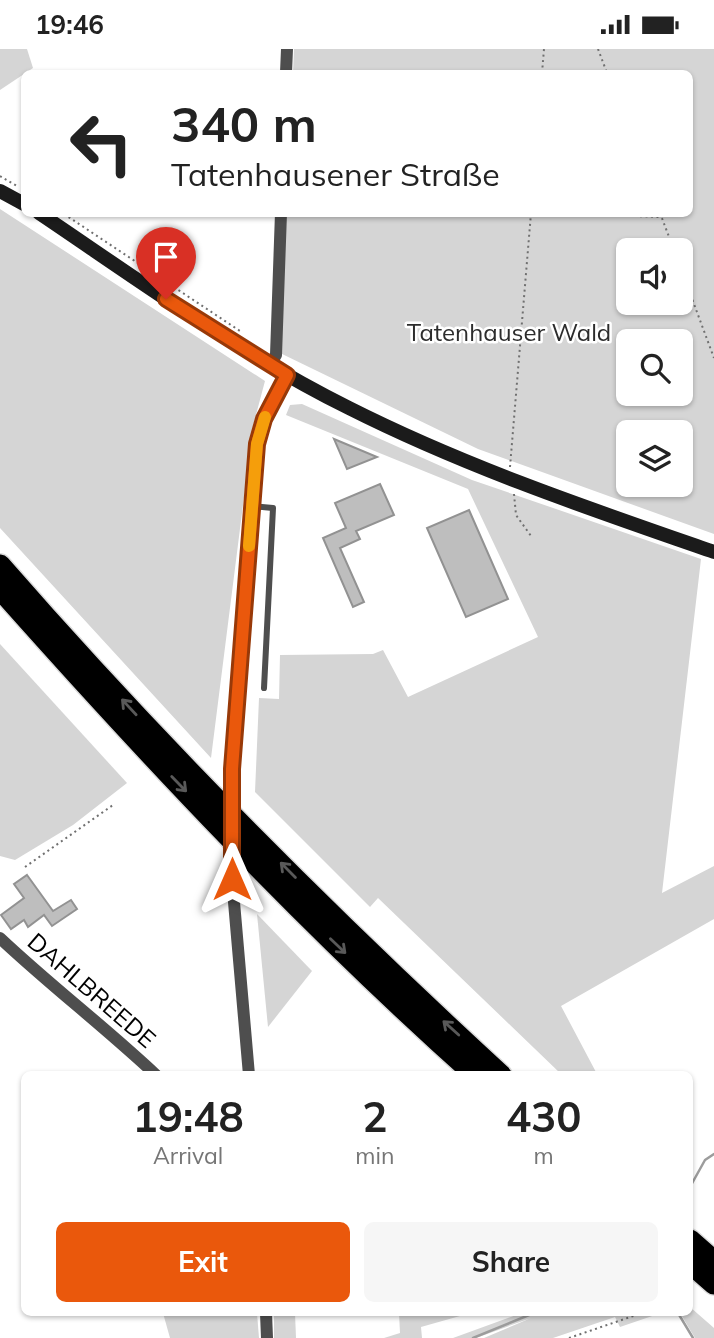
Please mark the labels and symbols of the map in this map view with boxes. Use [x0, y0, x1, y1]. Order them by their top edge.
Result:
pin [136, 227, 196, 299]
park label: Tatenhauser Wald [407, 317, 611, 347]
one-way arrow [121, 698, 137, 716]
one-way arrow [171, 775, 188, 792]
position arrow [195, 842, 269, 916]
one-way arrow [279, 862, 296, 879]
street label: DAHLBREEDE [22, 926, 162, 1054]
one-way arrow [329, 938, 346, 955]
one-way arrow [443, 1020, 460, 1037]

